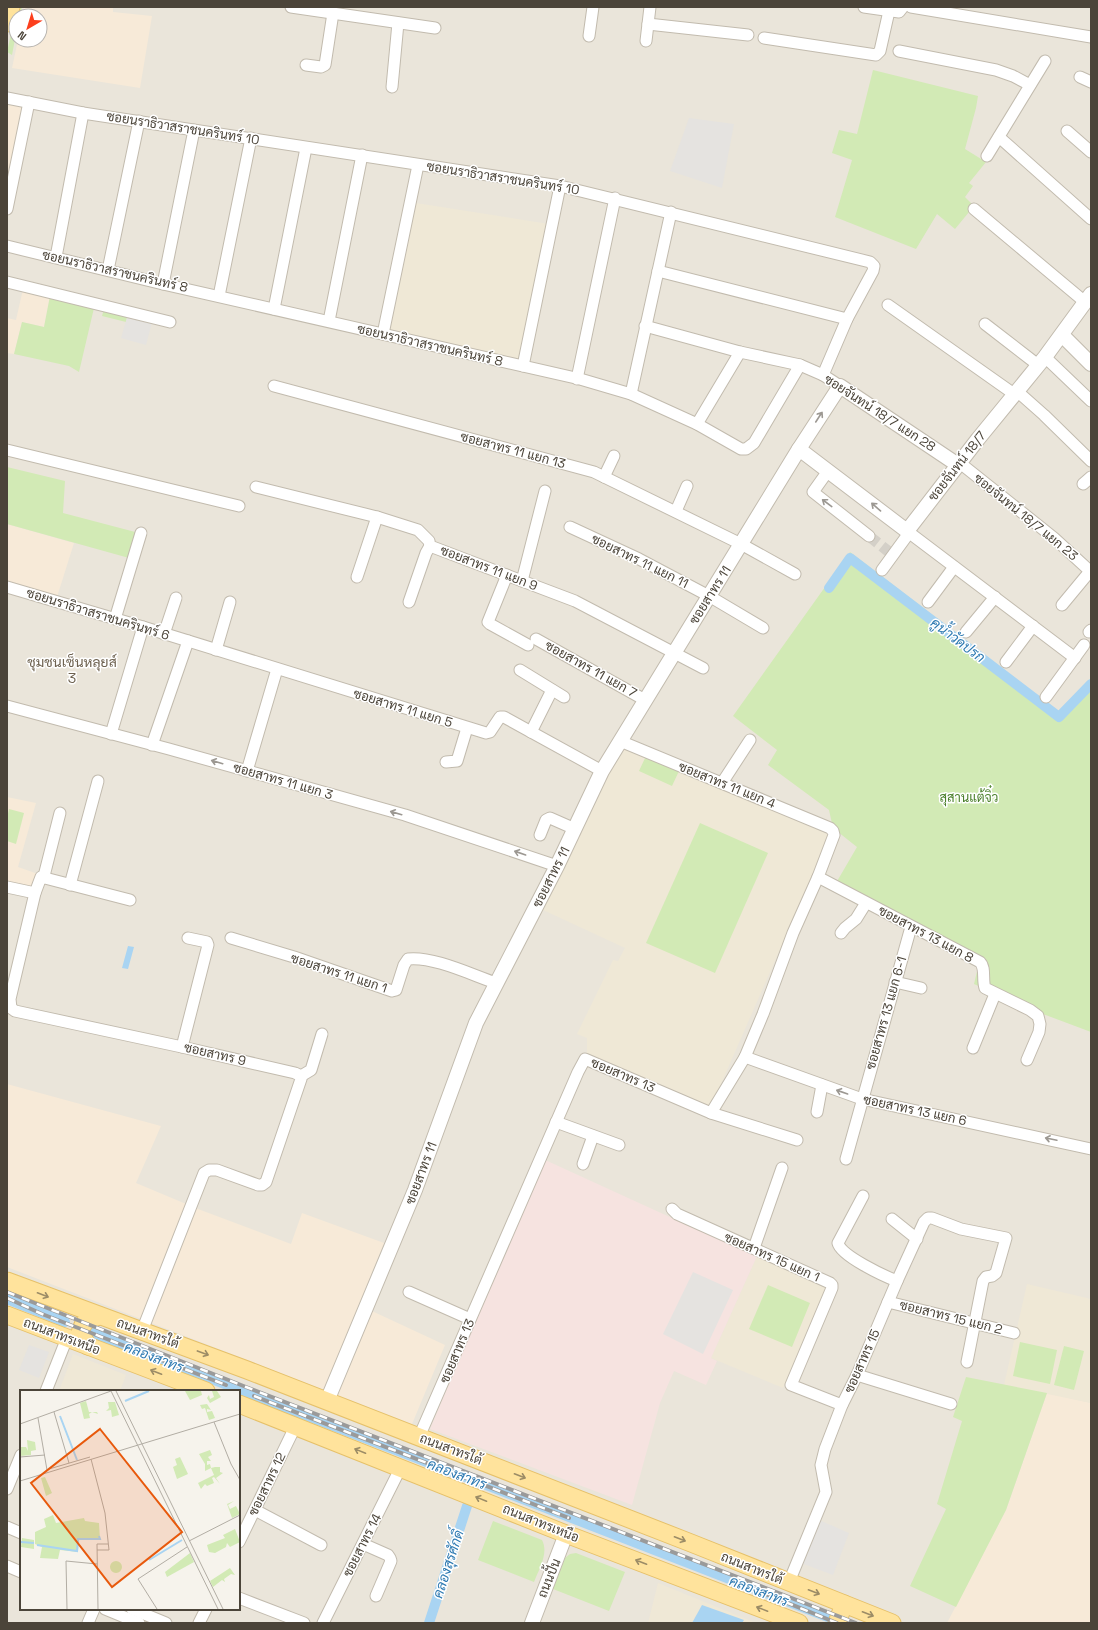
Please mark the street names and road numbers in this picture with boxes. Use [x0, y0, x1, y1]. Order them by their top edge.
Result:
street label: ซอยนราธิวาสราชนครินทร์ 10 [105, 107, 261, 148]
street label: ซอยนราธิวาสราชนครินทร์ 10 [425, 157, 581, 198]
street label: ซอยนราธิวาสราชนครินทร์ 8 [41, 245, 190, 296]
street label: ซอยนราธิวาสราชนครินทร์ 8 [356, 319, 505, 370]
street label: ซอยจันทน์ 18/7 แยก 28 [821, 370, 939, 455]
street label: ซอยจันทน์ 18/7 [924, 427, 990, 505]
street label: ซอยสาทร 11 แยก 13 [458, 428, 568, 472]
street label: ซอยจันทน์ 18/7 แยก 23 [970, 469, 1082, 564]
street label: ซอยสาทร 11 แยก 11 [589, 530, 691, 592]
street label: ซอยสาทร 11 แยก 9 [438, 542, 540, 594]
street label: ซอยสาทร 11 [685, 563, 735, 627]
street label: ซอยนราธิวาสราชนครินทร์ 6 [24, 583, 172, 644]
street label: ซอยสาทร 11 แยก 7 [542, 637, 640, 701]
street label: ซอยสาทร 11 แยก 5 [351, 685, 455, 731]
street label: ซอยสาทร 11 แยก 4 [676, 758, 778, 812]
street label: ซอยสาทร 11 แยก 3 [231, 759, 335, 803]
street label: ซอยสาทร 11 [528, 844, 574, 910]
street label: ซอยสาทร 13 แยก 8 [875, 902, 977, 966]
street label: ซอยสาทร 11 แยก 1 [289, 949, 389, 997]
street label: ซอยสาทร 13 แยก 6-1 [862, 955, 910, 1071]
street label: ซอยสาทร 9 [182, 1039, 248, 1069]
street label: ซอยสาทร 13 [588, 1054, 658, 1096]
street label: ซอยสาทร 13 แยก 6 [862, 1091, 968, 1129]
street label: ซอยสาทร 11 [401, 1139, 441, 1207]
street label: ซอยสาทร 15 แยก 1 [722, 1228, 822, 1286]
street label: ซอยสาทร 15 แยก 2 [898, 1296, 1004, 1338]
street label: ถนนสาทรเหนือ [21, 1313, 103, 1358]
street label: ถนนสาทรใต้ [114, 1313, 183, 1353]
street label: ซอยสาทร 13 [436, 1316, 478, 1386]
street label: ซอยสาทร 15 [840, 1326, 884, 1396]
street label: ถนนสาทรใต้ [417, 1428, 486, 1469]
street label: ซอยสาทร 12 [244, 1449, 290, 1518]
street label: ถนนสาทรเหนือ [500, 1499, 582, 1546]
street label: ซอยสาทร 14 [339, 1511, 385, 1579]
street label: ถนนสาทรใต้ [718, 1547, 787, 1588]
street label: ถนนปั้น [530, 1555, 565, 1600]

